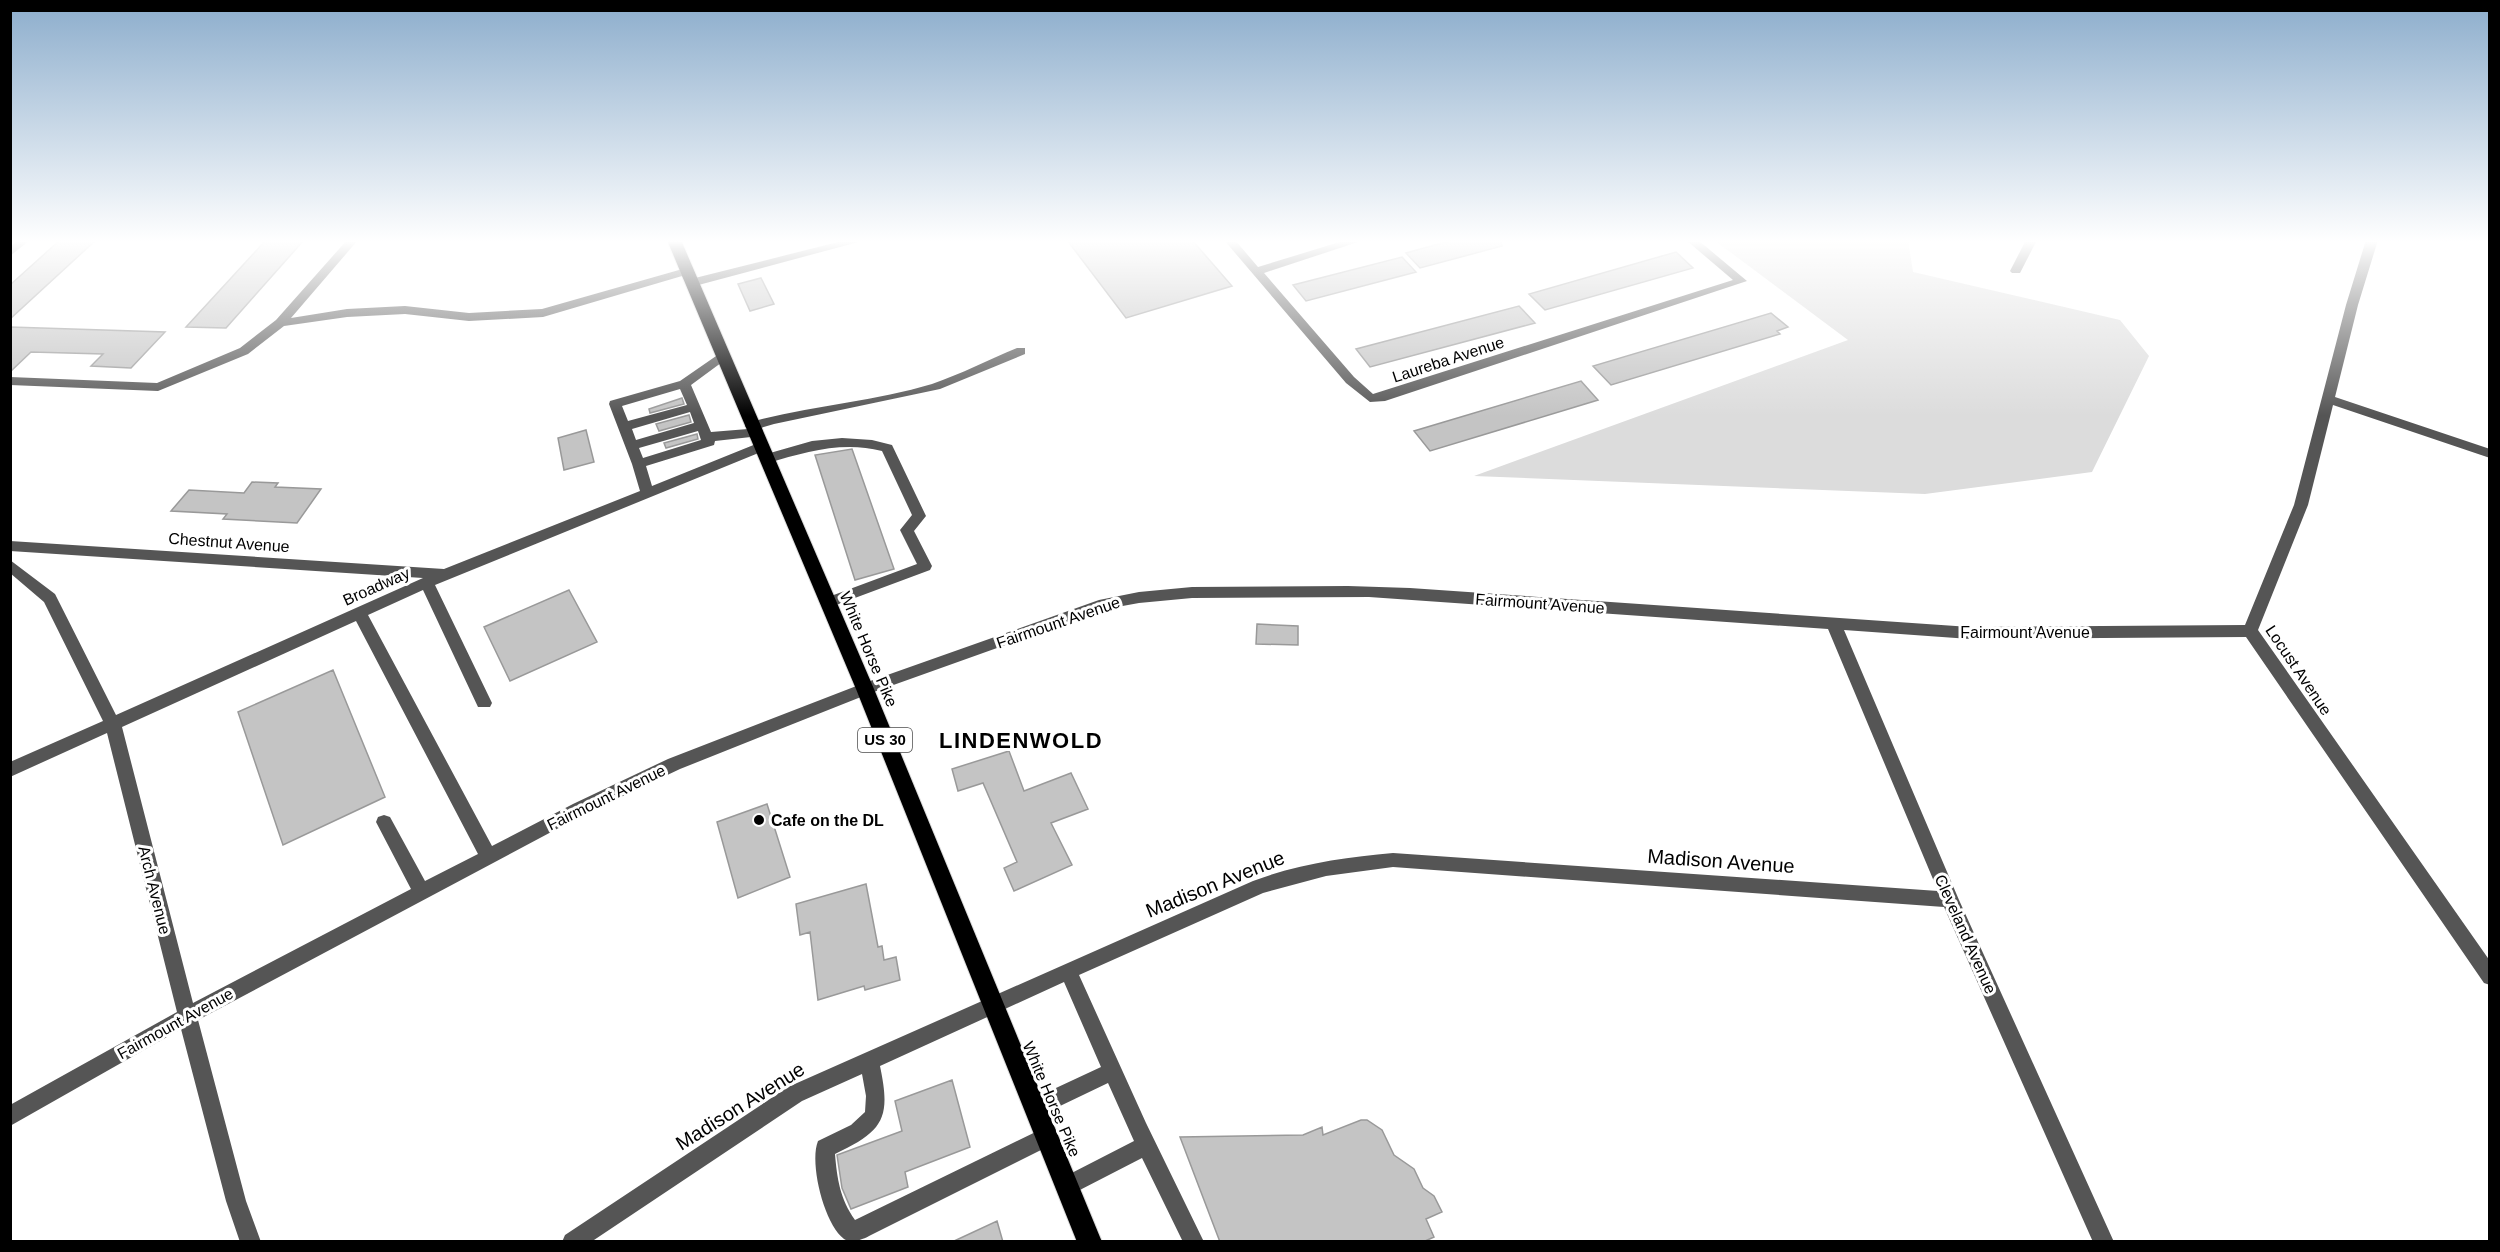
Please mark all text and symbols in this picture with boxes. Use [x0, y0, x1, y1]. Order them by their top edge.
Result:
street label: Laureba Avenue [1390, 333, 1506, 386]
street label: Chestnut Avenue [168, 530, 290, 555]
street label: Broadway [340, 564, 412, 609]
street label: White Horse Pike [837, 589, 901, 709]
street label: Fairmount Avenue [1475, 591, 1605, 617]
street label: Fairmount Avenue [994, 593, 1122, 652]
street label: Locust Avenue [2262, 622, 2335, 719]
street label: Fairmount Avenue [1960, 624, 2090, 641]
road number: US 30 [858, 728, 912, 752]
district label: LINDENWOLD [939, 728, 1103, 753]
street label: Fairmount Avenue [544, 761, 668, 833]
place label: Cafe on the DL [771, 812, 884, 829]
marker: Cafe on the DL [752, 813, 766, 827]
street label: Arch Avenue [135, 844, 174, 936]
street label: Madison Avenue [1647, 845, 1795, 877]
street label: Madison Avenue [1142, 846, 1288, 922]
street label: Cleveland Avenue [1932, 872, 2000, 997]
street label: Fairmount Avenue [114, 985, 236, 1062]
street label: White Horse Pike [1020, 1039, 1084, 1159]
street label: Madison Avenue [672, 1058, 808, 1154]

